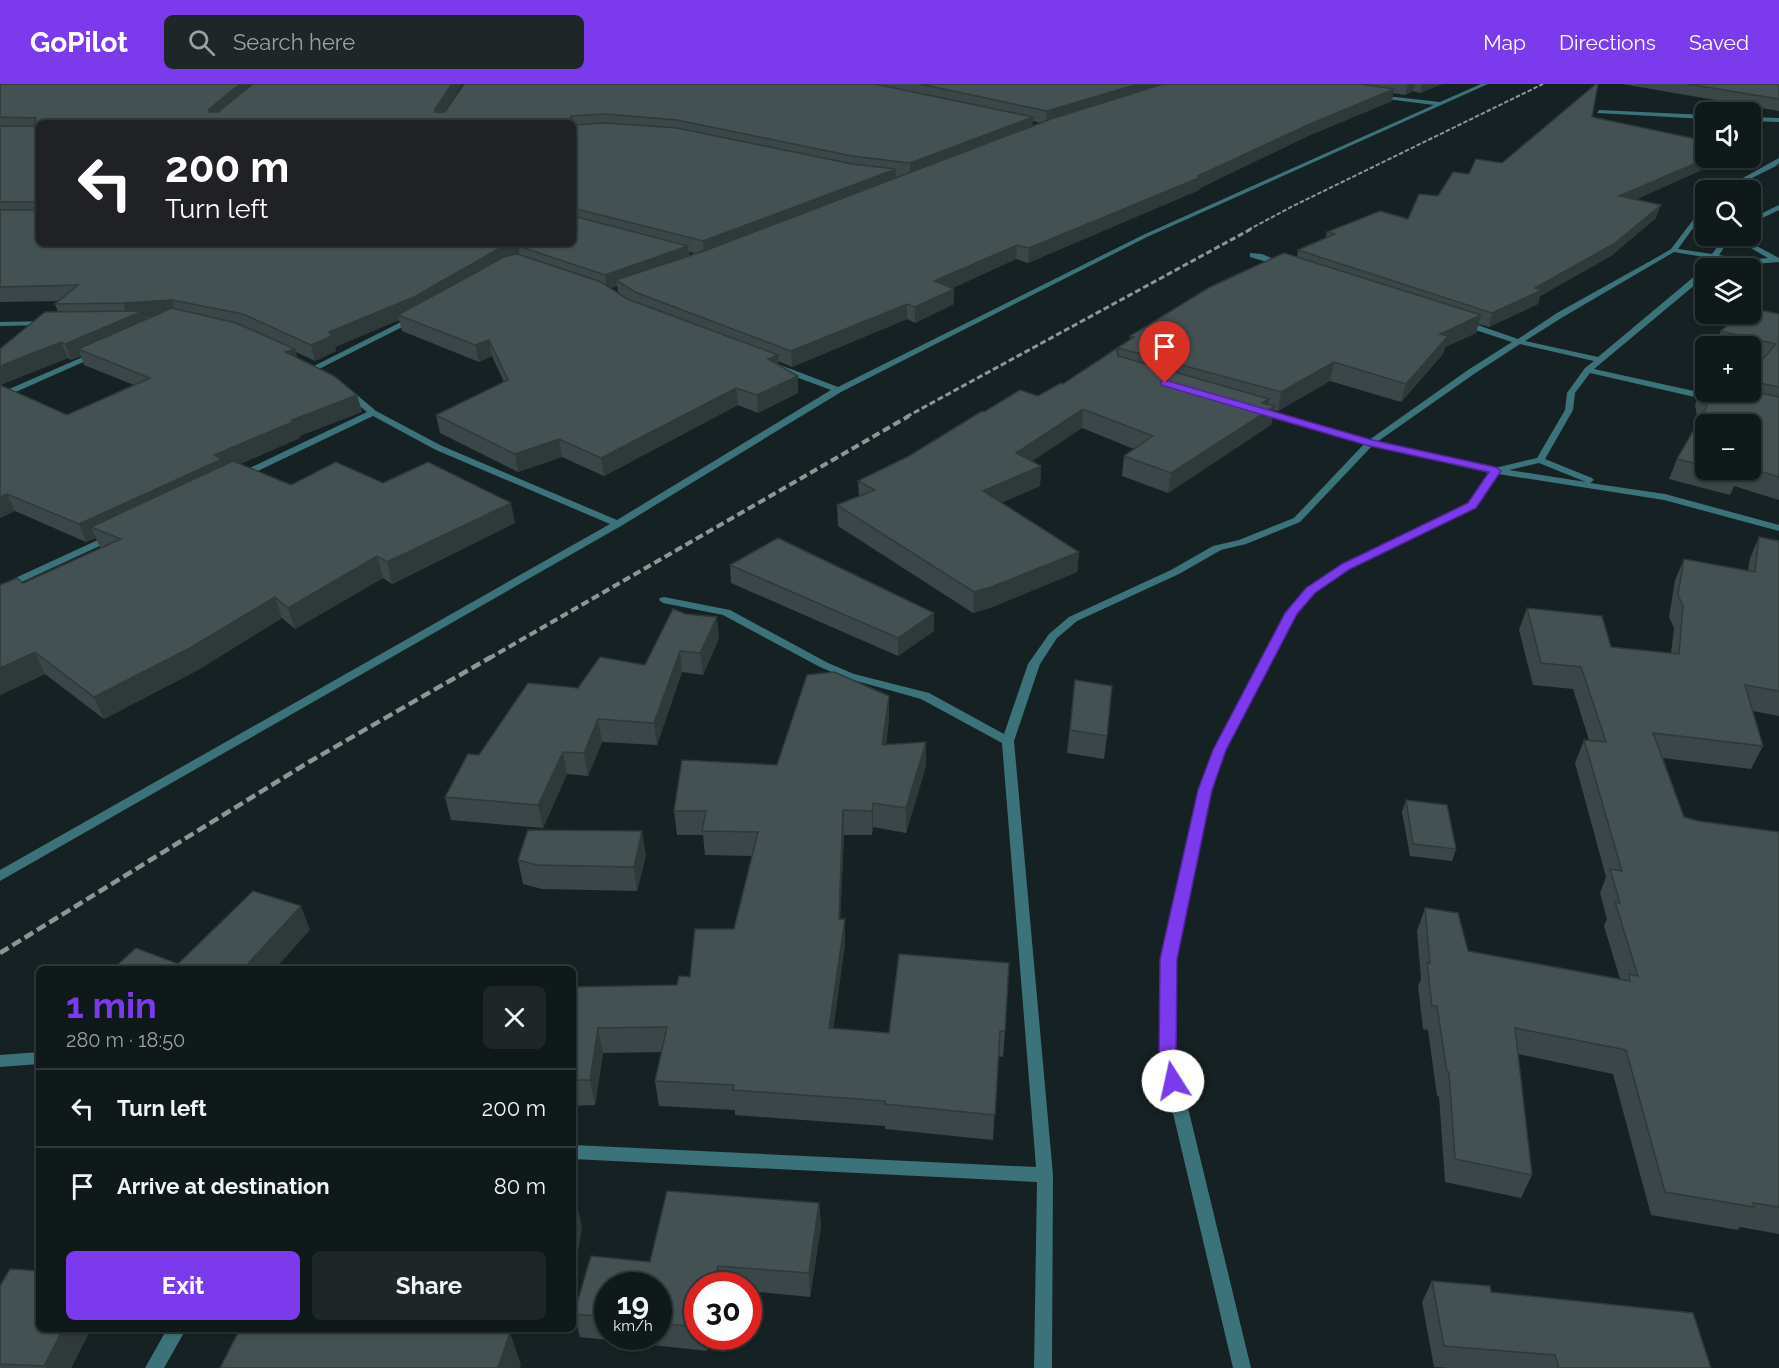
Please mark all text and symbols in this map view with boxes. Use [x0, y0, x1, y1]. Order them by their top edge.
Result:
search box [164, 15, 584, 69]
text: GoPilot [30, 26, 128, 59]
icon: search [185, 26, 218, 59]
text: Search here [233, 29, 355, 55]
text: Map [1483, 30, 1526, 55]
text: Directions [1559, 30, 1656, 55]
text: Saved [1689, 30, 1749, 55]
map controls [1695, 102, 1761, 480]
button: sound [1695, 102, 1761, 168]
text: 200 m [165, 143, 289, 192]
icon: left [66, 144, 144, 222]
button: search [1695, 180, 1761, 246]
text: Turn left [165, 193, 268, 224]
button: layers [1695, 258, 1761, 324]
pin [1139, 321, 1190, 383]
icon: arrive [1148, 330, 1181, 363]
button: + [1695, 336, 1761, 402]
button: − [1695, 414, 1761, 480]
text: 1 min [66, 984, 157, 1026]
button: close [483, 986, 546, 1049]
text: 280 m · 18:50 [66, 1028, 185, 1052]
position arrow [1141, 1049, 1205, 1113]
icon: left [66, 1092, 99, 1125]
text: Turn left [117, 1095, 207, 1121]
text: 200 m [482, 1095, 546, 1121]
icon: arrive [66, 1170, 99, 1203]
text: Arrive at destination [117, 1173, 330, 1199]
text: 80 m [494, 1173, 546, 1199]
button: Exit [66, 1251, 300, 1320]
button: Share [312, 1251, 546, 1320]
speed limit sign: 30 [684, 1272, 762, 1350]
text: 19 [617, 1286, 649, 1321]
text: km/h [613, 1317, 653, 1335]

